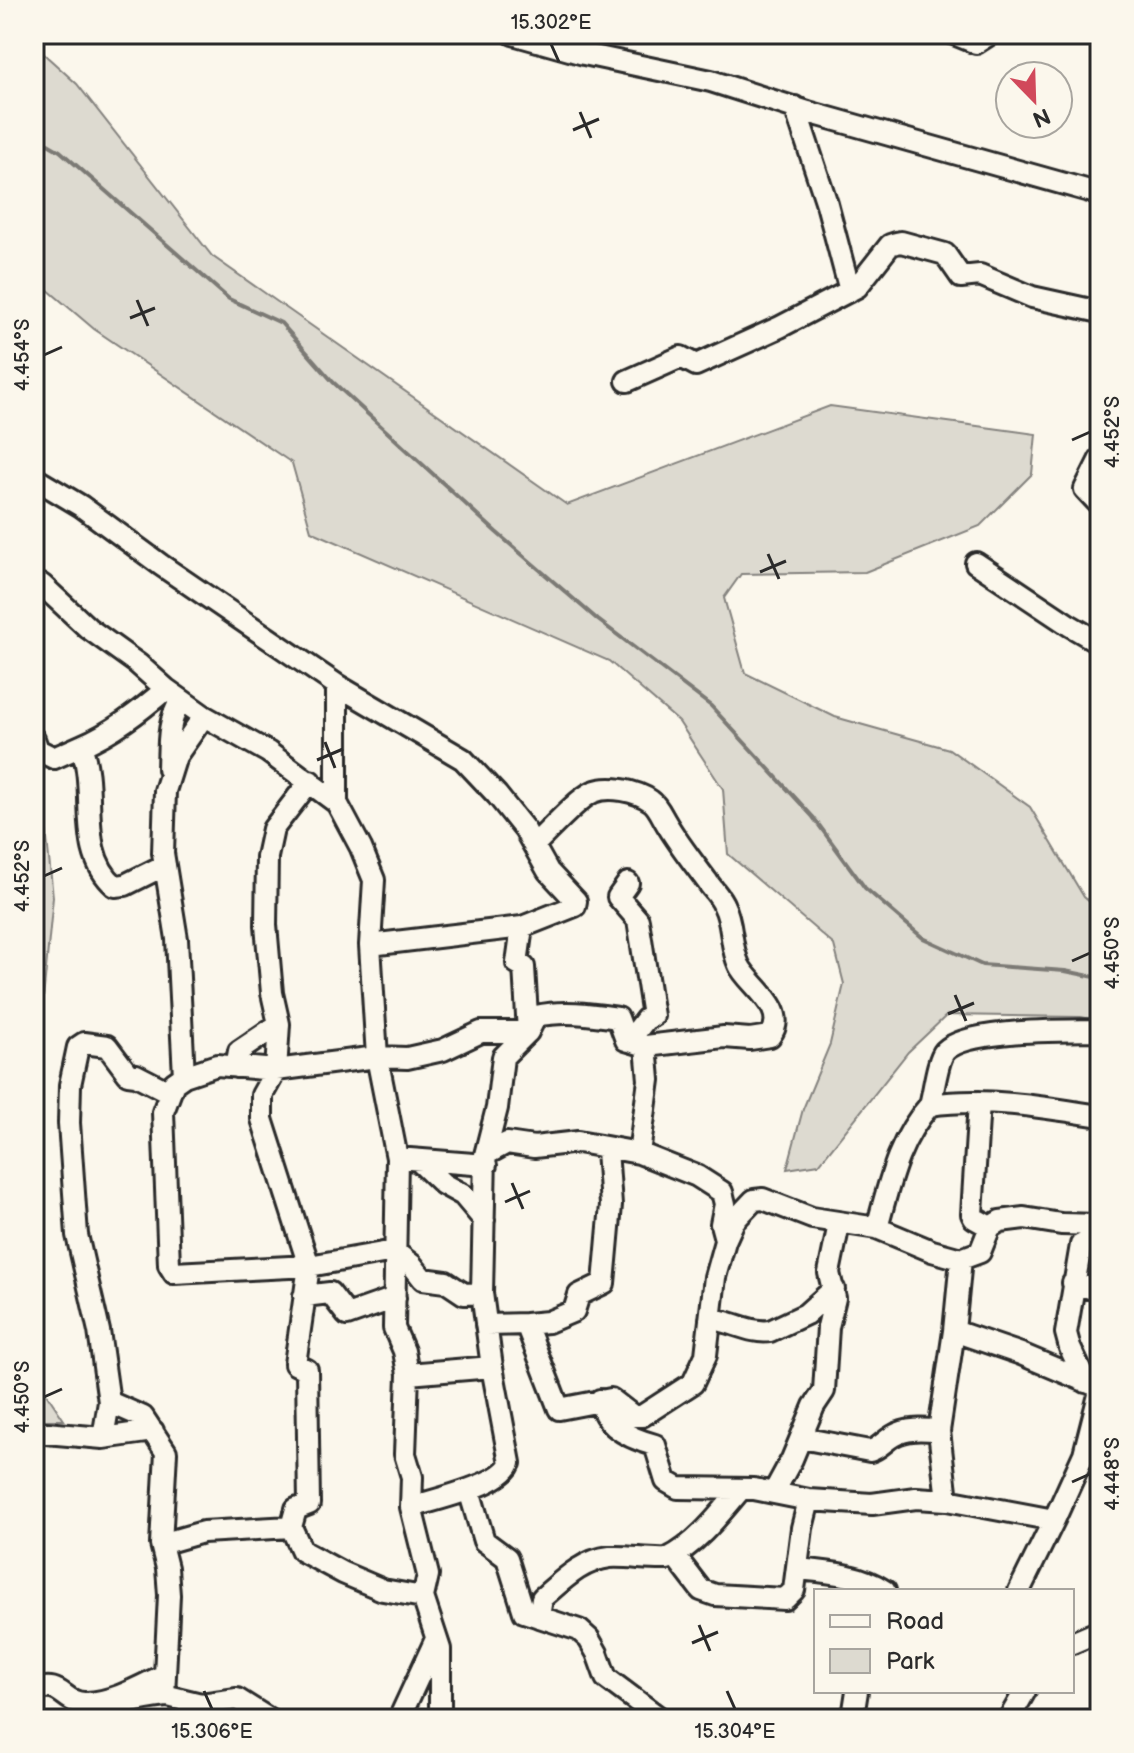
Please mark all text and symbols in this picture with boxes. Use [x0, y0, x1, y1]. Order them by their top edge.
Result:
text: 15.302°E [511, 11, 591, 35]
north arrow [994, 60, 1074, 140]
text: N [1028, 101, 1054, 133]
text: 4.454°S [11, 319, 35, 391]
text: 4.452°S [1101, 396, 1125, 468]
text: 4.452°S [11, 840, 35, 912]
text: 4.450°S [1101, 917, 1125, 989]
text: 4.450°S [11, 1361, 35, 1433]
text: 4.448°S [1101, 1437, 1125, 1511]
legend [814, 1589, 1074, 1693]
text: Road [886, 1607, 944, 1636]
text: Park [886, 1647, 934, 1676]
text: 15.306°E [171, 1720, 253, 1744]
text: 15.304°E [695, 1720, 775, 1744]

